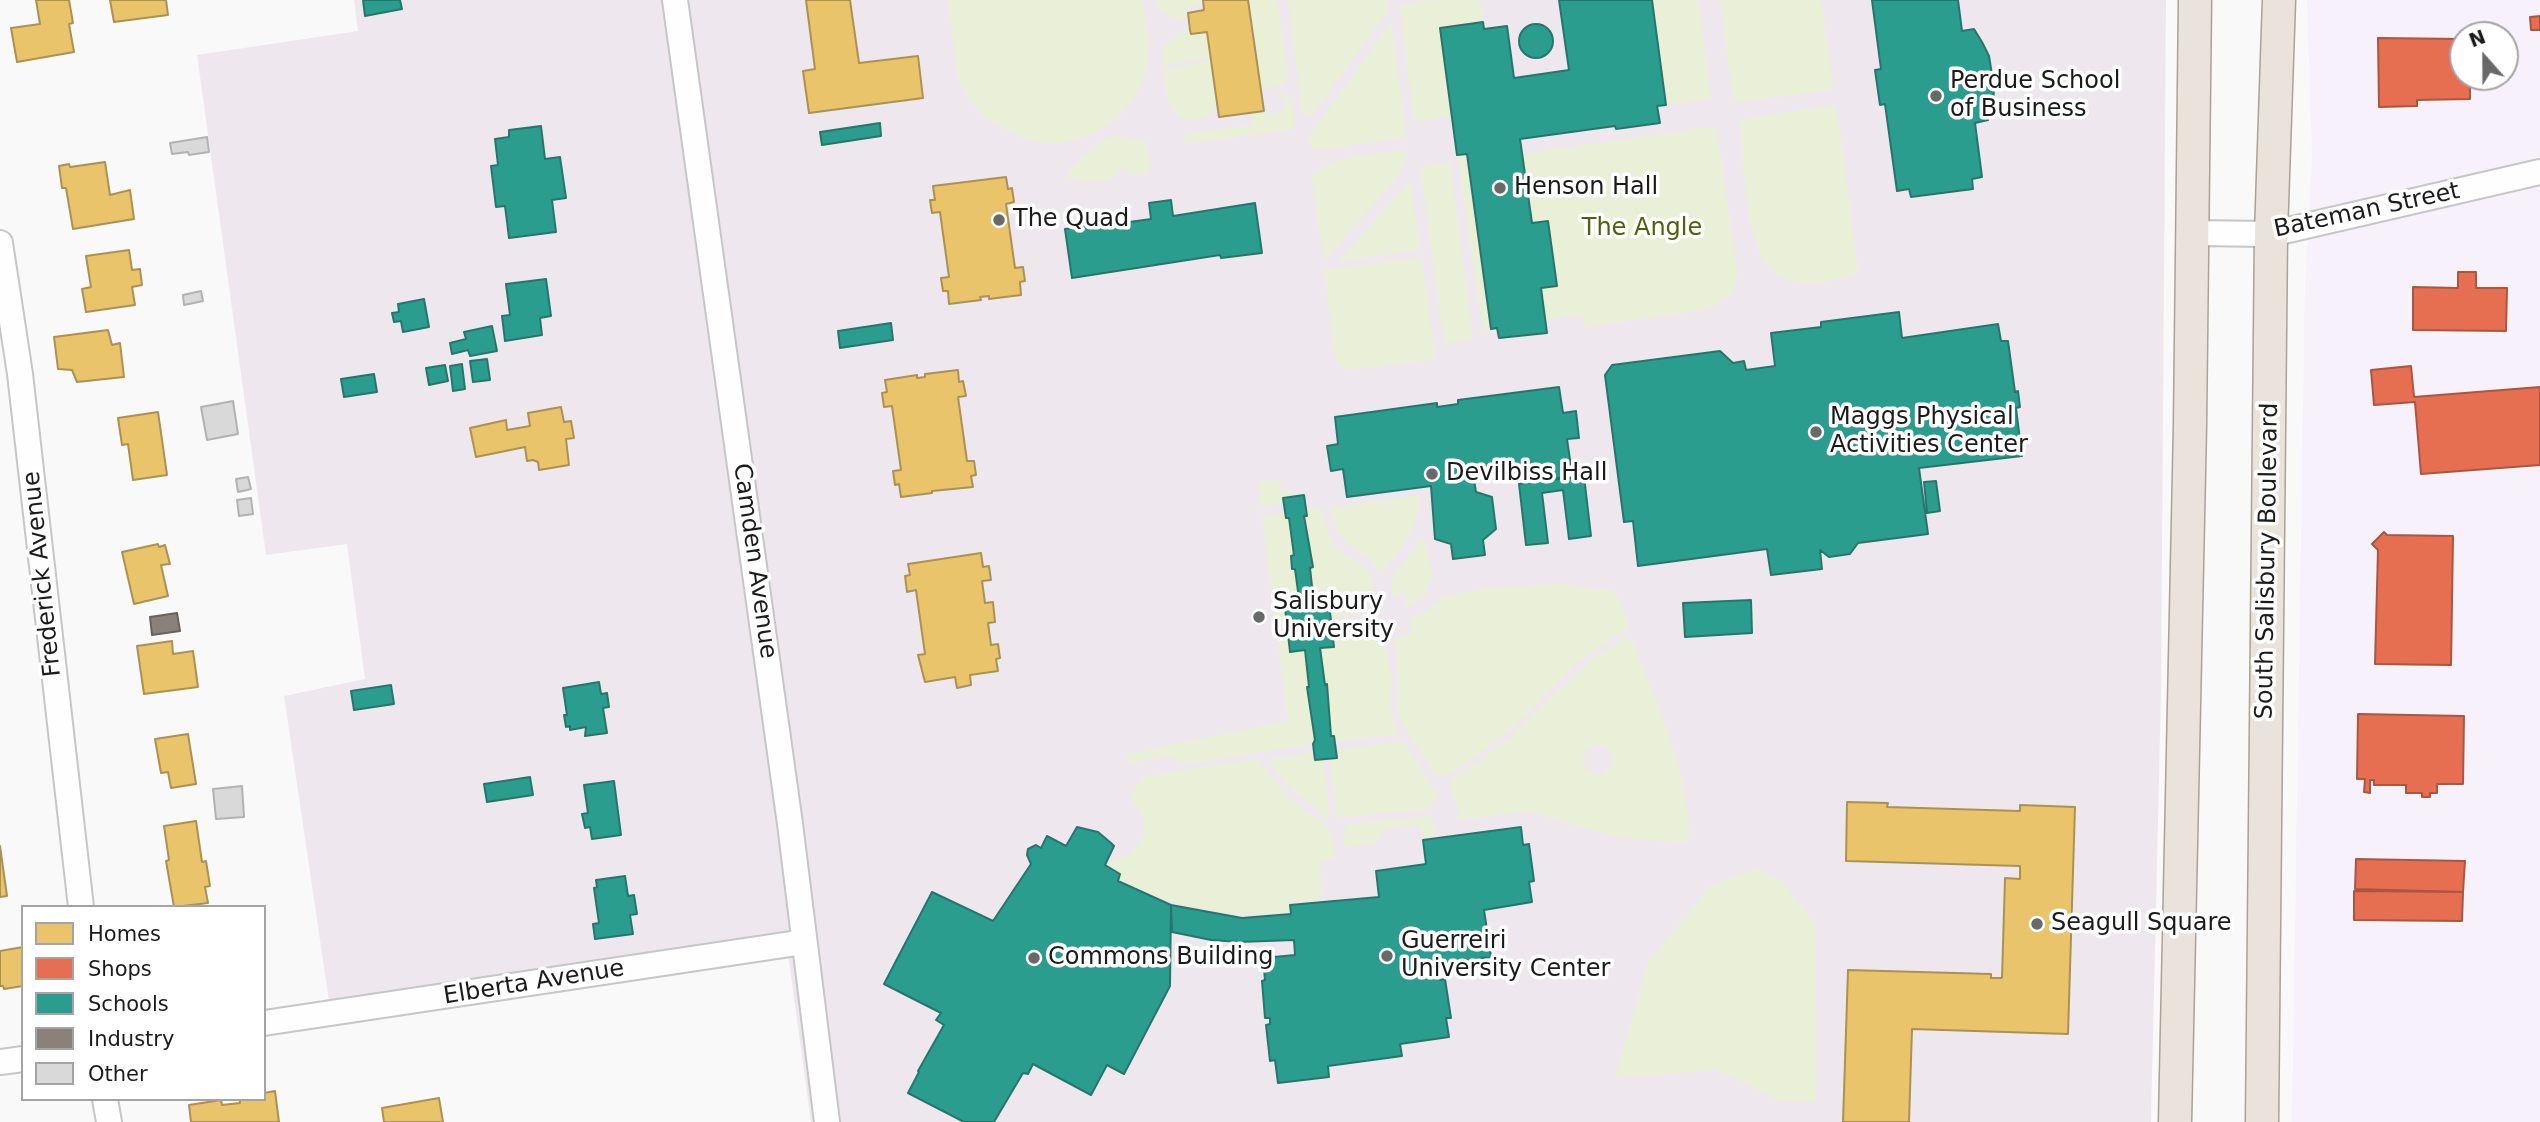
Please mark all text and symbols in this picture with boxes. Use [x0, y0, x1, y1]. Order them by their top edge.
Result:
north arrow [2449, 21, 2519, 91]
text: N [2466, 25, 2489, 51]
place label: Perdue School of Business [1950, 68, 2120, 124]
marker: Perdue School of Business [1928, 88, 1944, 104]
place label: Henson Hall [1514, 174, 1658, 202]
street label: Bateman Street [2271, 177, 2463, 245]
marker: Henson Hall [1492, 180, 1508, 196]
place label: The Quad [1013, 206, 1129, 234]
marker: The Quad [991, 212, 1007, 228]
park label: The Angle [1582, 215, 1702, 243]
street label: South Salisbury Boulevard [2251, 402, 2285, 720]
place label: Maggs Physical Activities Center [1830, 404, 2028, 460]
marker: Maggs Physical Activities Center [1808, 424, 1824, 440]
place label: Devilbiss Hall [1446, 460, 1607, 488]
street label: Camden Avenue [726, 462, 782, 660]
marker: Devilbiss Hall [1424, 466, 1440, 482]
street label: Frederick Avenue [18, 470, 68, 678]
place label: Salisbury University [1273, 589, 1394, 645]
marker: Salisbury University [1251, 609, 1267, 625]
legend [21, 905, 266, 1101]
place label: Seagull Square [2051, 910, 2232, 938]
marker: Seagull Square [2029, 916, 2045, 932]
text: Homes [88, 922, 161, 946]
place label: Guerreiri University Center [1401, 928, 1610, 984]
place label: Commons Building [1048, 944, 1274, 972]
marker: Guerreiri University Center [1379, 948, 1395, 964]
marker: Commons Building [1026, 950, 1042, 966]
street label: Elberta Avenue [442, 954, 626, 1012]
text: Shops [88, 957, 152, 981]
text: Schools [88, 992, 169, 1016]
text: Industry [88, 1027, 174, 1051]
text: Other [88, 1062, 148, 1086]

